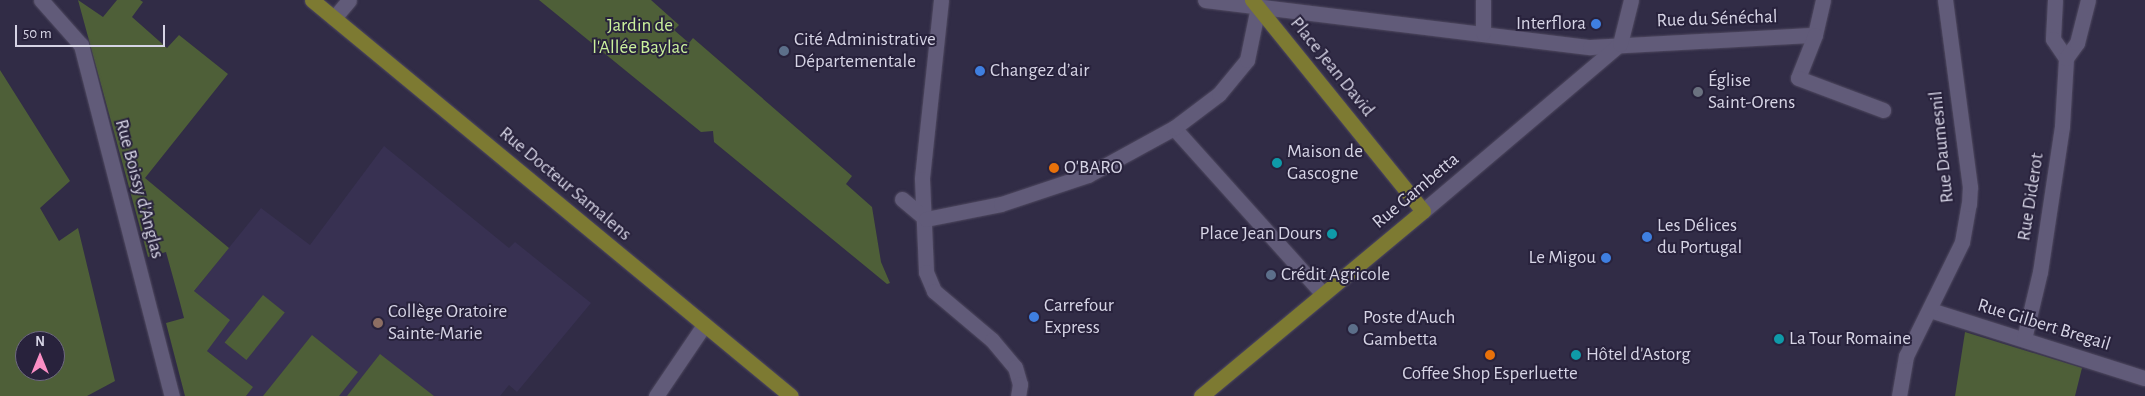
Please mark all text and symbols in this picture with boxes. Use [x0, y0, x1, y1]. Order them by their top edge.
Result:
street label: Rue du Sénéchal [1656, 5, 1778, 33]
street label: Place Jean David [1285, 13, 1379, 121]
place label: Interflora [1516, 13, 1586, 35]
scale bar [18, 15, 168, 47]
park label: Jardin de l'Allée Baylac [592, 15, 688, 59]
marker: Interflora [1590, 18, 1602, 30]
text: 50 m [23, 26, 52, 41]
place label: Cité Administrative Départementale [794, 29, 936, 73]
marker: Cité Administrative Départementale [778, 45, 790, 57]
place label: Changez d’air [990, 60, 1089, 82]
marker: Changez d’air [974, 65, 986, 77]
place label: Église Saint-Orens [1708, 70, 1795, 114]
marker: Église Saint-Orens [1692, 86, 1704, 98]
street label: Rue Daumesnil [1925, 90, 1959, 204]
street label: Rue Boissy d'Anglas [109, 117, 169, 261]
street label: Rue Docteur Samalens [494, 122, 636, 246]
place label: Maison de Gascogne [1287, 141, 1363, 185]
street label: Rue Gambetta [1368, 148, 1464, 234]
street label: Rue Diderot [2013, 151, 2049, 243]
place label: O'BARO [1064, 157, 1123, 179]
marker: Maison de Gascogne [1271, 157, 1283, 169]
marker: O'BARO [1048, 162, 1060, 174]
place label: Les Délices du Portugal [1657, 215, 1742, 259]
place label: Place Jean Dours [1199, 223, 1322, 245]
marker: Place Jean Dours [1326, 228, 1338, 240]
marker: Les Délices du Portugal [1641, 231, 1653, 243]
place label: Le Migou [1529, 247, 1596, 269]
marker: Le Migou [1600, 252, 1612, 264]
place label: Crédit Agricole [1281, 264, 1390, 286]
marker: Crédit Agricole [1265, 269, 1277, 281]
street label: Rue Gilbert Bregail [1975, 294, 2113, 356]
place label: Carrefour Express [1044, 295, 1114, 339]
place label: Collège Oratoire Sainte-Marie [388, 301, 507, 345]
place label: Poste d'Auch Gambetta [1363, 307, 1455, 351]
marker: Carrefour Express [1028, 311, 1040, 323]
marker: Collège Oratoire Sainte-Marie [372, 317, 384, 329]
marker: Poste d'Auch Gambetta [1347, 323, 1359, 335]
place label: La Tour Romaine [1789, 328, 1911, 350]
north arrow [15, 331, 65, 381]
marker: La Tour Romaine [1773, 333, 1785, 345]
text: N [35, 335, 45, 349]
place label: Hôtel d'Astorg [1586, 344, 1691, 366]
marker: Coffee Shop Esperluette [1484, 349, 1496, 361]
marker: Hôtel d'Astorg [1570, 349, 1582, 361]
place label: Coffee Shop Esperluette [1402, 363, 1578, 385]

